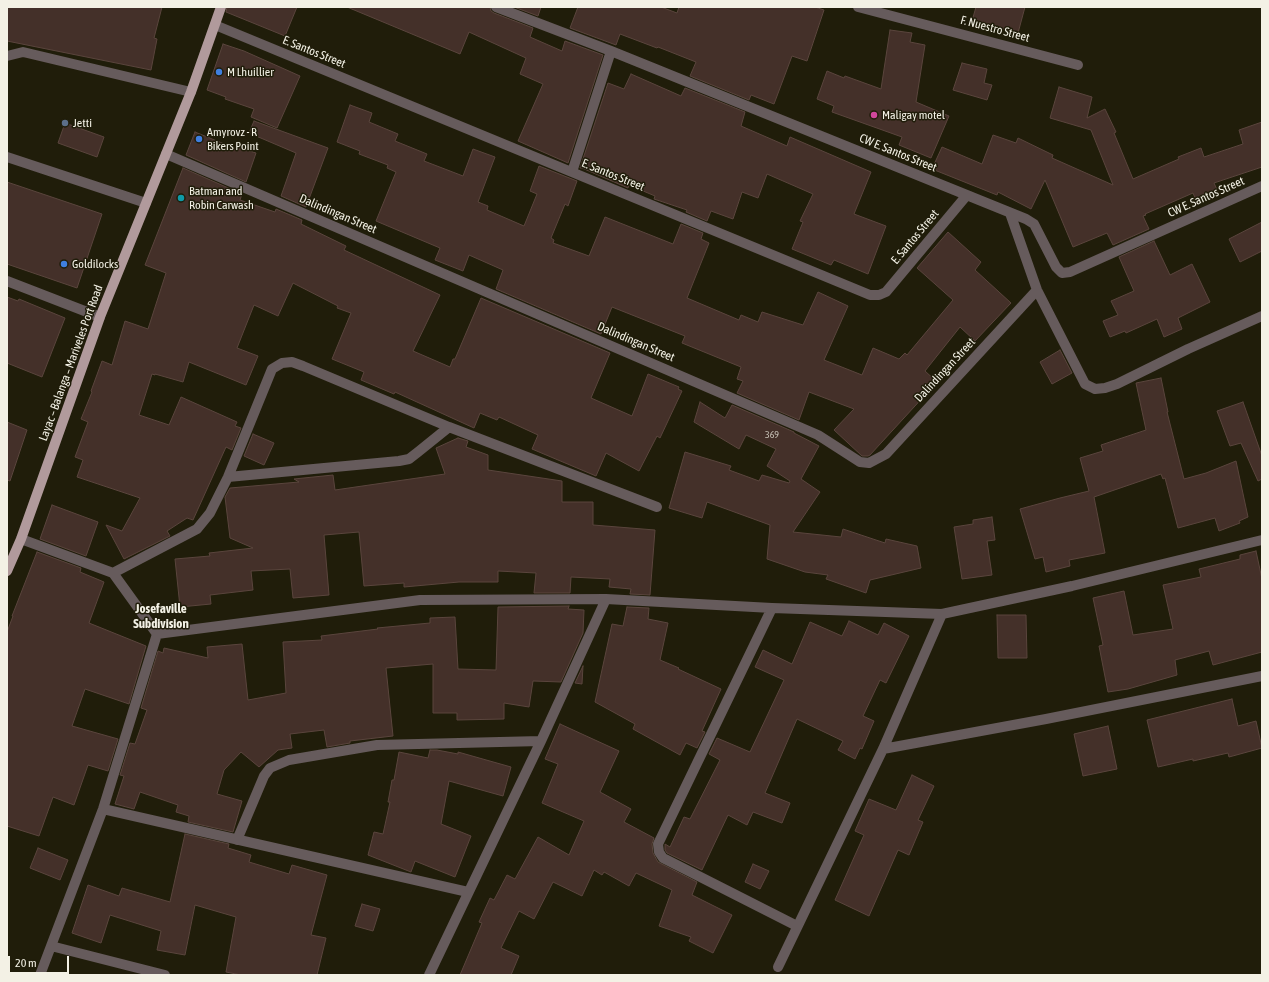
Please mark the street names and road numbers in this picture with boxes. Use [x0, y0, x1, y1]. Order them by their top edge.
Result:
street label: F. Nuestro Street [959, 13, 1031, 45]
street label: E. Santos Street [280, 33, 348, 71]
street label: CW E. Santos Street [857, 131, 939, 175]
street label: E. Santos Street [579, 156, 647, 194]
street label: CW E. Santos Street [1165, 174, 1247, 220]
street label: Dalindingan Street [297, 191, 379, 237]
street label: E. Santos Street [888, 207, 942, 267]
street label: Layac – Balanga – Mariveles Port Road [36, 283, 106, 443]
street label: Dalindingan Street [595, 319, 677, 365]
street label: Dalindingan Street [912, 335, 978, 405]

